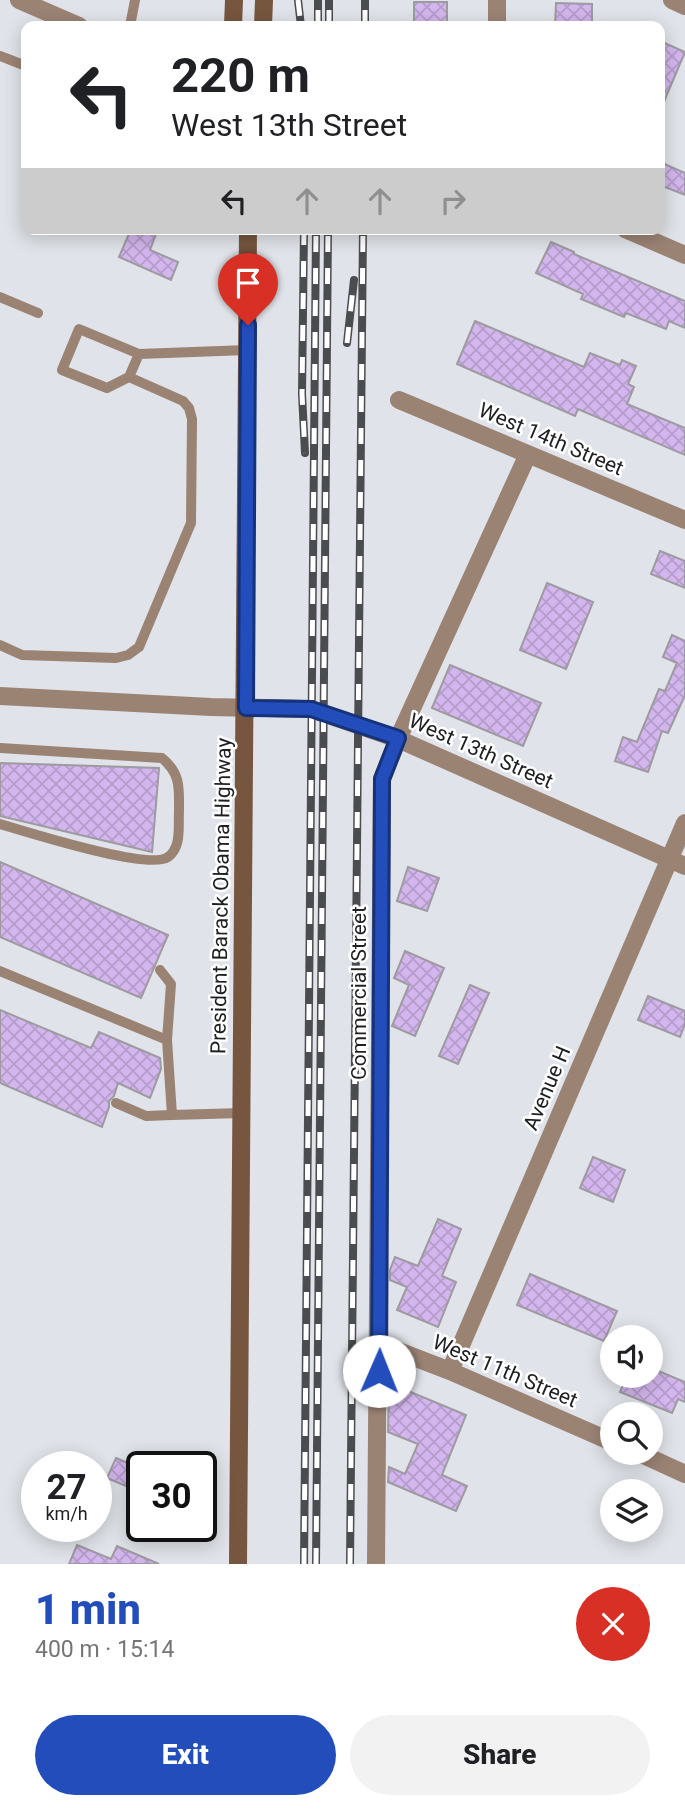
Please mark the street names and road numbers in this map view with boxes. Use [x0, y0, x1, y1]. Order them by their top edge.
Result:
street label: West 14th Street [475, 398, 627, 480]
street label: West 13th Street [405, 709, 557, 794]
street label: President Barack Obama Highway [206, 737, 236, 1054]
street label: Commercial Street [347, 906, 371, 1080]
street label: Avenue H [519, 1042, 575, 1134]
street label: West 11th Street [429, 1330, 581, 1412]

